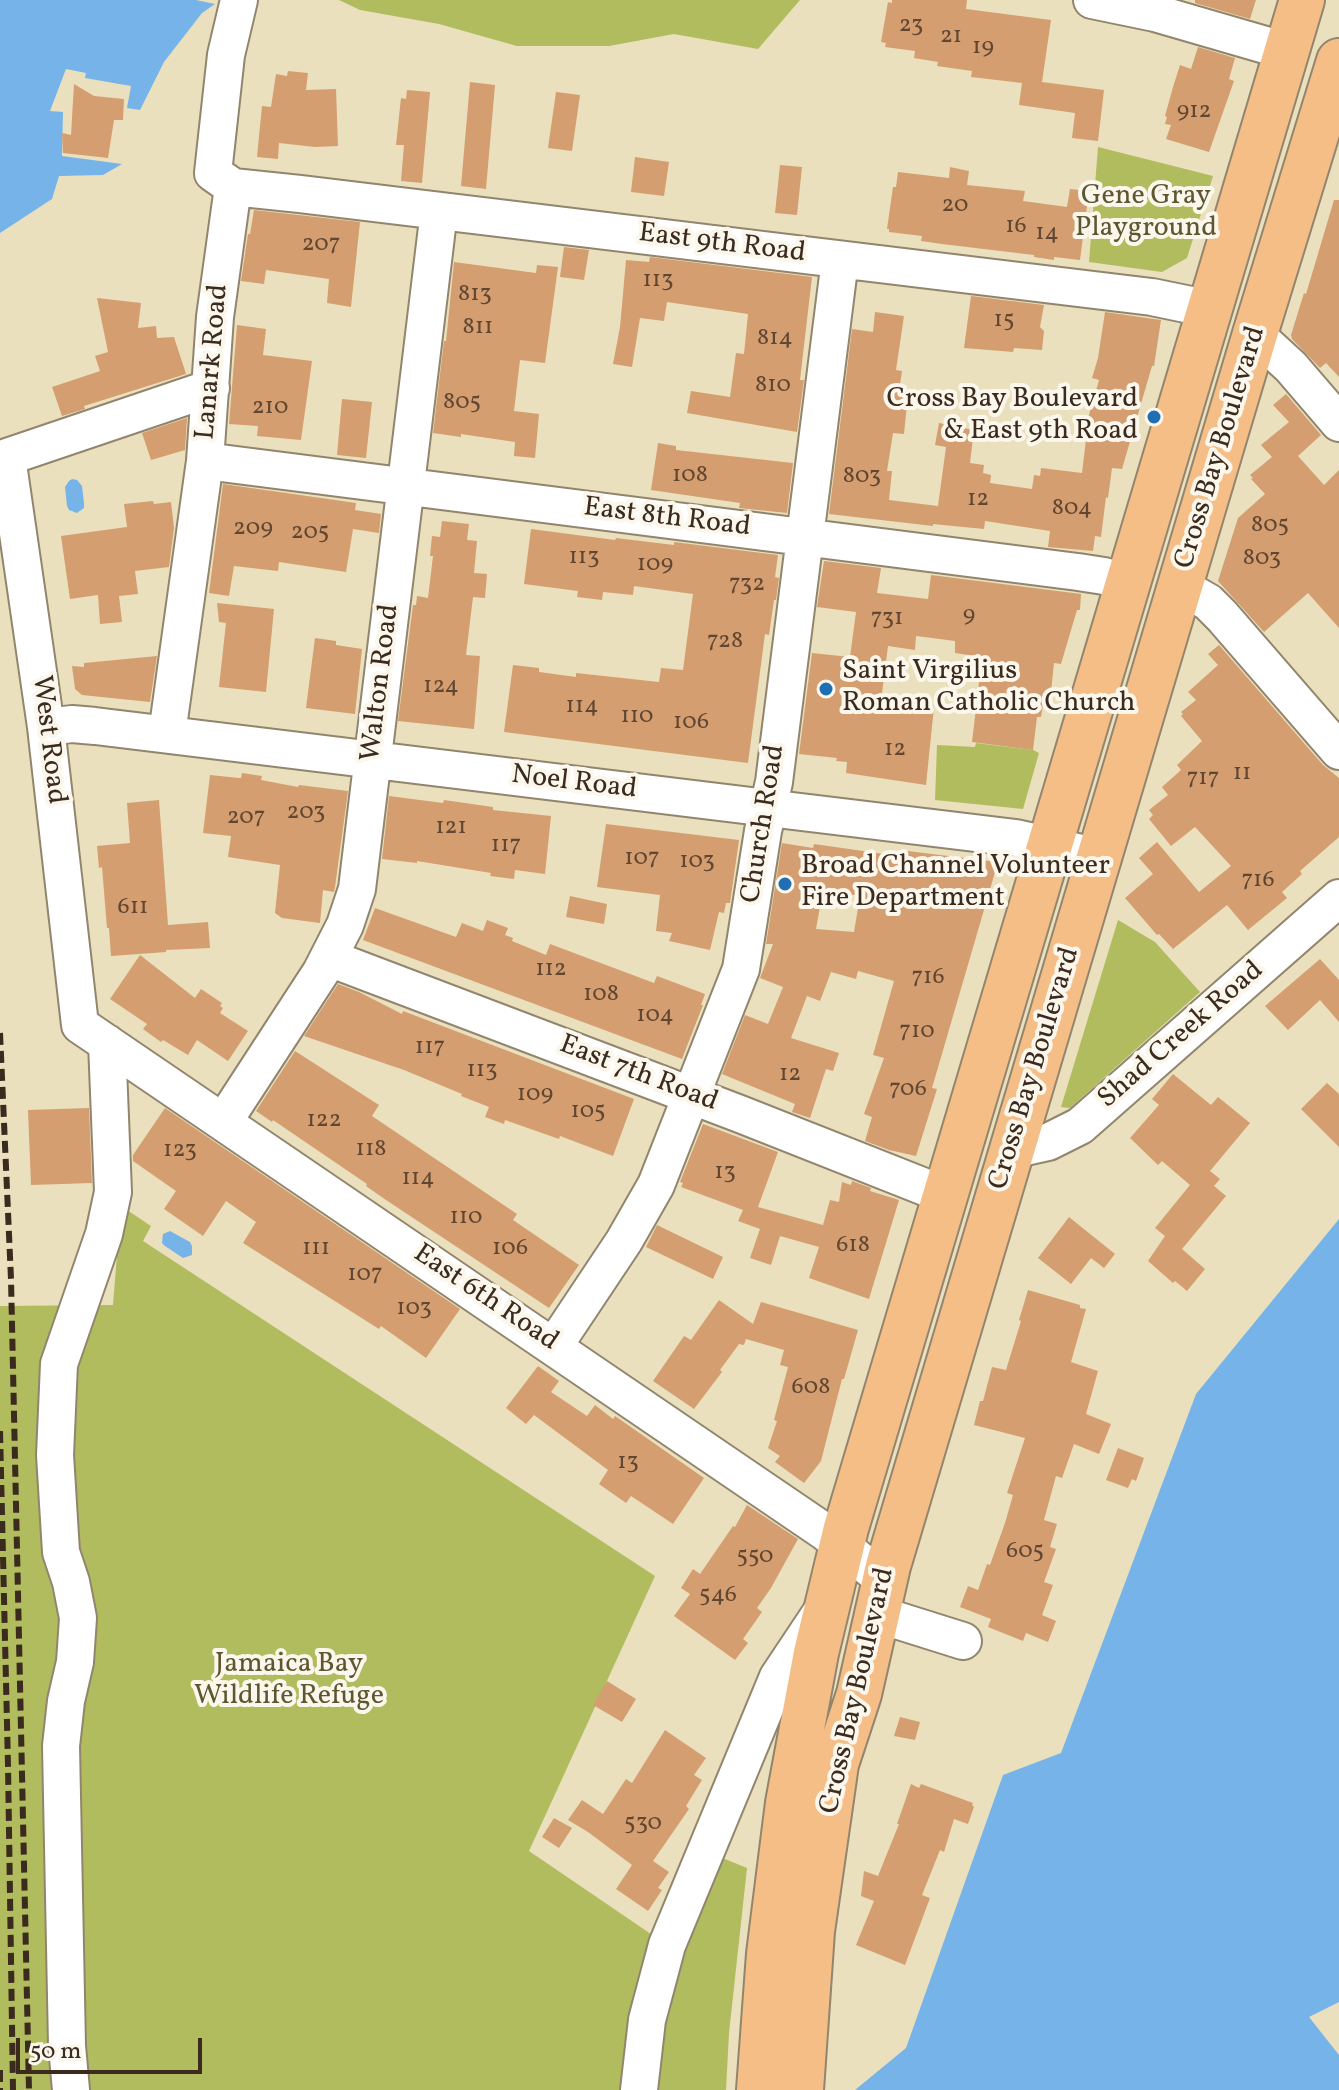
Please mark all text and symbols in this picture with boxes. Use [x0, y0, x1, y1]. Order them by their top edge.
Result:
house number: 23 [899, 13, 923, 41]
house number: 21 [940, 24, 962, 52]
house number: 19 [972, 35, 994, 63]
house number: 912 [1177, 99, 1211, 127]
park label: Gene Gray Playground [1075, 181, 1217, 247]
house number: 20 [941, 193, 969, 221]
house number: 16 [1005, 214, 1027, 242]
street label: East 9th Road [637, 218, 807, 272]
house number: 14 [1035, 221, 1059, 249]
house number: 207 [302, 232, 340, 260]
house number: 113 [643, 268, 673, 296]
house number: 813 [458, 282, 492, 310]
street label: Lanark Road [190, 283, 238, 441]
house number: 15 [994, 308, 1014, 336]
house number: 811 [463, 315, 493, 343]
street label: Cross Bay Boulevard [1169, 323, 1275, 573]
house number: 814 [757, 326, 793, 354]
house number: 810 [755, 373, 791, 401]
place label: Cross Bay Boulevard & East 9th Road [886, 384, 1138, 450]
house number: 805 [443, 390, 481, 418]
house number: 210 [252, 395, 288, 423]
marker: Cross Bay Boulevard & East 9th Road [1145, 408, 1163, 426]
house number: 108 [672, 463, 708, 491]
house number: 803 [843, 464, 881, 492]
house number: 12 [967, 487, 989, 515]
street label: East 8th Road [582, 492, 752, 546]
house number: 804 [1052, 496, 1092, 524]
house number: 805 [1251, 513, 1289, 541]
house number: 209 [233, 516, 273, 544]
house number: 205 [291, 520, 329, 548]
house number: 113 [569, 545, 599, 573]
house number: 803 [1243, 546, 1281, 574]
house number: 109 [637, 552, 673, 580]
house number: 732 [729, 572, 765, 600]
street label: Walton Road [356, 602, 408, 764]
house number: 9 [963, 603, 975, 631]
house number: 731 [871, 606, 903, 634]
house number: 728 [707, 629, 743, 657]
place label: Saint Virgilius Roman Catholic Church [842, 656, 1135, 722]
street label: West Road [22, 674, 72, 806]
house number: 124 [423, 674, 459, 702]
marker: Saint Virgilius Roman Catholic Church [817, 680, 835, 698]
house number: 114 [566, 694, 598, 722]
house number: 110 [620, 704, 654, 732]
house number: 106 [673, 710, 709, 738]
house number: 12 [884, 737, 906, 765]
street label: Church Road [736, 742, 794, 906]
street label: Noel Road [509, 760, 639, 808]
house number: 11 [1233, 761, 1251, 789]
house number: 717 [1187, 766, 1219, 794]
house number: 203 [287, 800, 325, 828]
house number: 207 [227, 805, 265, 833]
house number: 121 [435, 815, 467, 843]
house number: 117 [491, 833, 521, 861]
house number: 107 [624, 846, 660, 874]
house number: 103 [679, 849, 715, 877]
place label: Broad Channel Volunteer Fire Department [801, 851, 1110, 917]
house number: 716 [1241, 868, 1275, 896]
marker: Broad Channel Volunteer Fire Department [776, 875, 794, 893]
house number: 611 [118, 895, 148, 923]
street label: Cross Bay Boulevard [983, 944, 1089, 1194]
street label: Shad Creek Road [1092, 955, 1272, 1117]
house number: 112 [535, 957, 567, 985]
house number: 716 [911, 965, 945, 993]
house number: 108 [583, 982, 619, 1010]
house number: 104 [636, 1003, 674, 1031]
house number: 710 [899, 1019, 935, 1047]
street label: East 7th Road [554, 1029, 722, 1121]
house number: 117 [415, 1035, 445, 1063]
house number: 113 [467, 1058, 497, 1086]
house number: 12 [779, 1062, 801, 1090]
house number: 706 [889, 1077, 927, 1105]
house number: 109 [517, 1082, 553, 1110]
house number: 105 [570, 1099, 606, 1127]
house number: 122 [306, 1108, 342, 1136]
house number: 118 [356, 1137, 386, 1165]
house number: 123 [163, 1138, 197, 1166]
house number: 13 [714, 1160, 736, 1188]
house number: 114 [402, 1166, 434, 1194]
house number: 110 [449, 1205, 483, 1233]
house number: 618 [836, 1233, 870, 1261]
house number: 111 [302, 1236, 330, 1264]
house number: 106 [492, 1236, 528, 1264]
street label: East 6th Road [406, 1238, 564, 1360]
house number: 107 [347, 1262, 383, 1290]
house number: 103 [396, 1296, 432, 1324]
house number: 608 [792, 1375, 830, 1403]
house number: 13 [617, 1450, 639, 1478]
house number: 605 [1006, 1539, 1044, 1567]
house number: 550 [736, 1544, 774, 1572]
street label: Cross Bay Boulevard [814, 1565, 904, 1817]
house number: 546 [699, 1583, 737, 1611]
park label: Jamaica Bay Wildlife Refuge [194, 1649, 384, 1715]
house number: 530 [624, 1811, 662, 1839]
scale bar [20, 2022, 206, 2072]
text: 50 m [30, 2035, 82, 2069]

